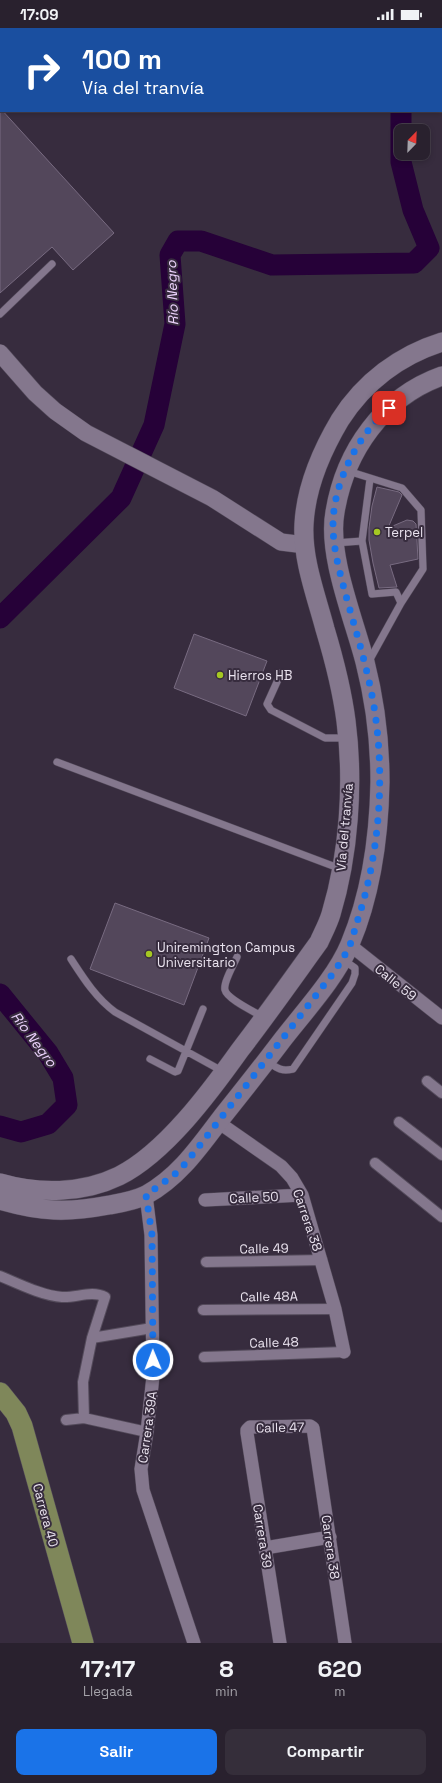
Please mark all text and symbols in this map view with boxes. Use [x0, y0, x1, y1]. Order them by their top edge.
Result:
text: 17:09 [20, 5, 59, 24]
text: 100 m [82, 41, 162, 77]
icon: right [16, 44, 68, 96]
text: Vía del tranvía [82, 76, 204, 99]
north arrow [394, 124, 430, 160]
map controls [394, 124, 430, 160]
water label: Río Negro [162, 260, 182, 326]
pin [372, 391, 406, 425]
icon: arrive [378, 397, 400, 419]
place label: Terpel [385, 524, 423, 541]
marker: Terpel [372, 527, 382, 537]
place label: Hierros HB [228, 667, 292, 684]
marker: Hierros HB [215, 670, 225, 680]
street label: Vía del tranvía [332, 782, 357, 872]
place label: Uniremington Campus Universitario [157, 939, 295, 971]
marker: Uniremington Campus Universitario [144, 949, 154, 959]
street label: Calle 59 [371, 960, 420, 1004]
water label: Río Negro [7, 1008, 61, 1071]
street label: Carrera 38 [289, 1187, 326, 1253]
street label: Calle 50 [229, 1188, 279, 1207]
street label: Calle 49 [239, 1240, 289, 1257]
street label: Calle 48A [240, 1287, 298, 1306]
street label: Calle 48 [249, 1333, 299, 1352]
position arrow [132, 1339, 174, 1381]
street label: Carrera 39A [134, 1390, 161, 1464]
street label: Calle 47 [256, 1419, 304, 1436]
street label: Carrera 40 [29, 1482, 62, 1549]
street label: Carrera 39 [249, 1503, 276, 1569]
street label: Carrera 38 [318, 1514, 343, 1580]
text: 17:17 [80, 1653, 135, 1684]
text: 8 [219, 1653, 234, 1684]
text: 620 [318, 1653, 362, 1684]
text: Llegada [83, 1683, 132, 1700]
text: min [215, 1683, 238, 1700]
text: m [334, 1683, 345, 1700]
button: Salir [16, 1729, 217, 1775]
button: Compartir [225, 1729, 426, 1775]

